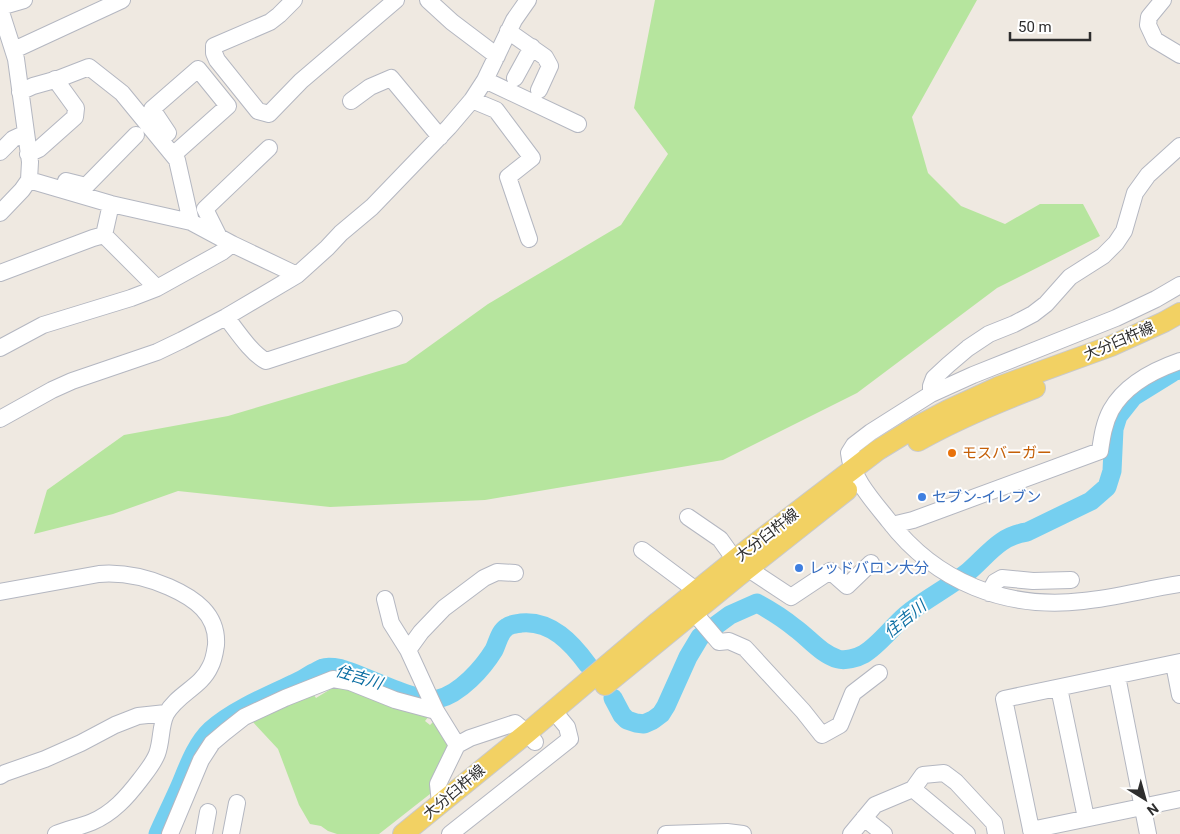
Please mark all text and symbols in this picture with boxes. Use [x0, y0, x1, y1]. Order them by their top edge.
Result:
scale bar [1010, 10, 1090, 42]
text: 50 m [1018, 18, 1052, 36]
street label: 大分臼杵線 [1081, 318, 1157, 364]
place label: モスバーガー [962, 444, 1052, 462]
marker: モスバーガー [946, 447, 958, 459]
place label: セブン-イレブン [932, 488, 1041, 506]
marker: セブン-イレブン [916, 491, 928, 503]
street label: 大分臼杵線 [732, 505, 802, 565]
place label: レッドバロン大分 [809, 559, 929, 577]
marker: レッドバロン大分 [793, 562, 805, 574]
water label: 住吉川 [880, 595, 931, 641]
water label: 住吉川 [333, 661, 387, 694]
street label: 大分臼杵線 [419, 761, 489, 823]
north arrow [1120, 774, 1170, 824]
text: N [1144, 800, 1162, 819]

